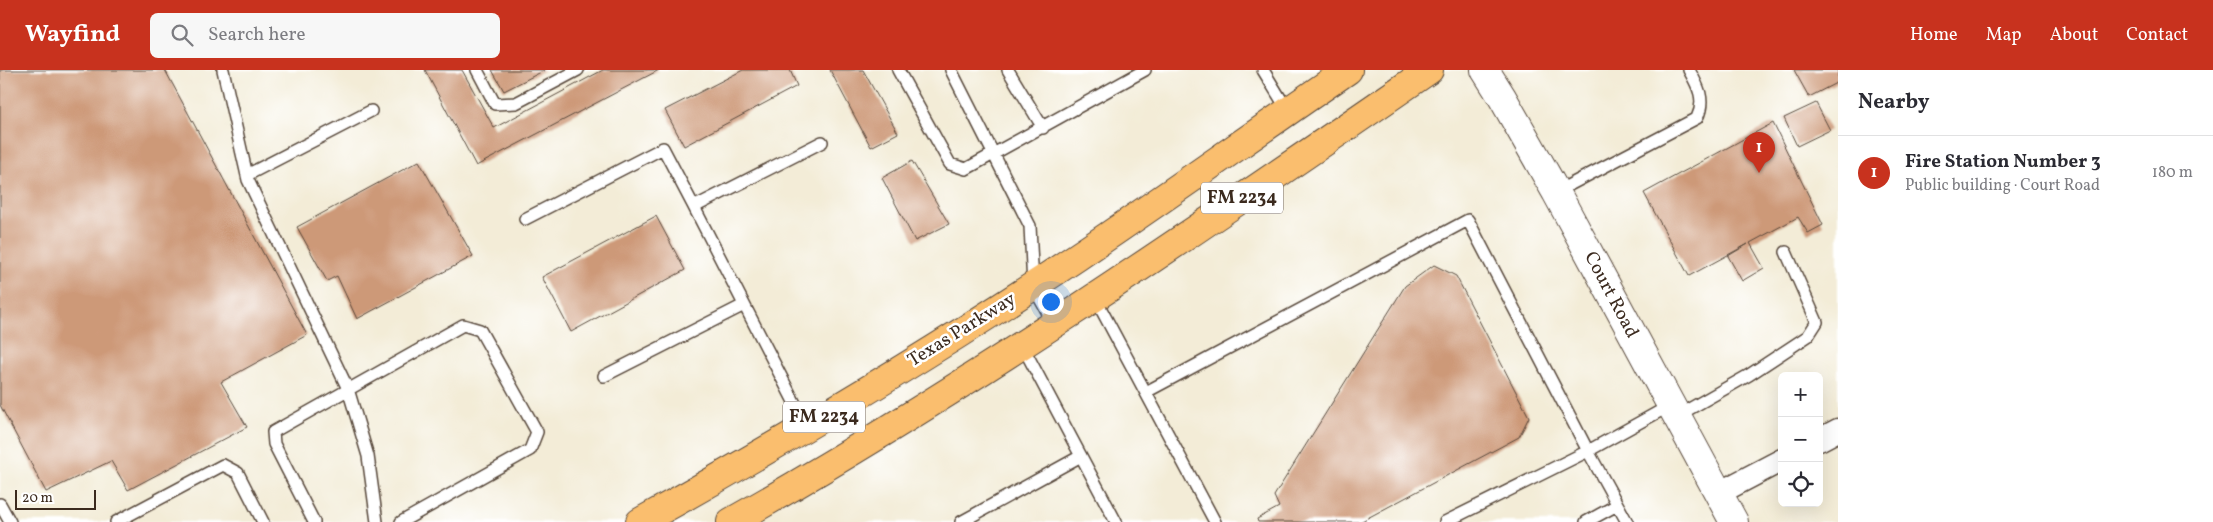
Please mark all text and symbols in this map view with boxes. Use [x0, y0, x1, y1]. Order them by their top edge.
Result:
search box [150, 13, 500, 58]
text: Wayfind [25, 18, 120, 52]
icon: search [168, 21, 196, 49]
text: Search here [208, 22, 305, 48]
text: Home [1910, 23, 1958, 48]
text: Map [1986, 23, 2022, 48]
text: About [2050, 23, 2098, 48]
text: Contact [2126, 23, 2188, 48]
text: Nearby [1858, 88, 1929, 117]
pin: 1 [1743, 132, 1775, 173]
text: Fire Station Number 3 [1905, 149, 2101, 175]
text: 1 [1871, 162, 1877, 184]
text: 180 m [2152, 162, 2193, 184]
text: Public building · Court Road [1905, 175, 2100, 197]
road number: FM 2234 [1201, 182, 1283, 214]
street label: Court Road [1577, 247, 1645, 343]
street label: Texas Parkway [903, 286, 1021, 374]
your location [1038, 289, 1064, 315]
map controls [1778, 372, 1823, 507]
button: + [1778, 372, 1823, 417]
road number: FM 2234 [783, 402, 865, 432]
button: − [1778, 417, 1823, 462]
button: locate [1778, 462, 1823, 507]
scale bar [15, 487, 96, 510]
text: 20 m [22, 489, 53, 508]

